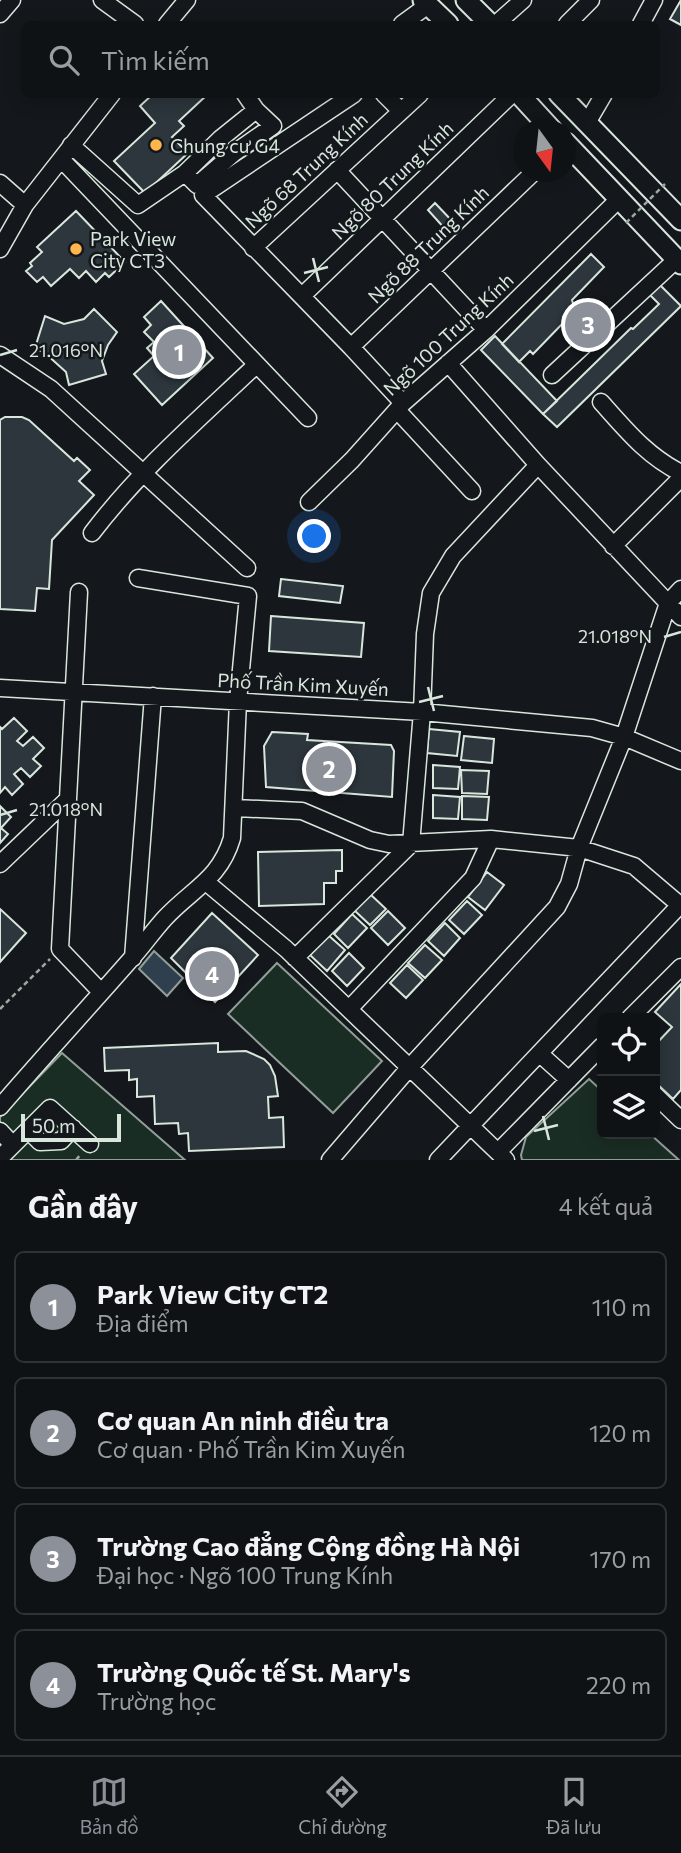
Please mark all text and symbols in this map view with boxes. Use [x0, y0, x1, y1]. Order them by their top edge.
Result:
search box [21, 21, 660, 98]
icon: search [45, 41, 83, 79]
text: Tìm kiếm [101, 44, 210, 75]
street label: Ngõ 68 Trung Kính [240, 107, 372, 233]
street label: Ngõ 80 Trung Kính [326, 116, 458, 244]
north arrow [513, 119, 576, 182]
place label: Chung cư G4 [170, 134, 280, 157]
marker: Chung cư G4 [148, 137, 164, 153]
street label: Ngõ 88 Trung Kính [363, 180, 493, 308]
place label: Park View City CT3 [90, 227, 176, 272]
marker: Park View City CT3 [68, 241, 84, 257]
street label: Ngõ 100 Trung Kính [378, 268, 518, 400]
pin: 3 [565, 299, 611, 351]
pin: 1 [156, 326, 202, 378]
text: 21.016°N [29, 339, 103, 361]
your location [297, 519, 331, 553]
text: 21.018°N [578, 625, 652, 647]
street label: Phố Trần Kim Xuyến [217, 668, 389, 700]
pin: 2 [306, 743, 352, 795]
text: 21.018°N [29, 798, 103, 820]
pin: 4 [189, 948, 235, 1000]
map controls [597, 1013, 660, 1139]
button: locate [597, 1013, 660, 1076]
button: layers [597, 1076, 660, 1139]
scale bar [21, 1111, 121, 1143]
text: 50 m [32, 1114, 76, 1137]
text: Gần đây [28, 1187, 138, 1224]
text: 4 kết quả [559, 1192, 653, 1220]
text: Park View City CT2 [97, 1278, 328, 1309]
text: 1 [48, 1293, 58, 1321]
text: 110 m [592, 1293, 651, 1321]
text: Địa điểm [97, 1309, 189, 1337]
text: Cơ quan An ninh điều tra [97, 1404, 389, 1435]
text: 2 [46, 1419, 60, 1447]
text: 120 m [589, 1419, 651, 1447]
text: Cơ quan · Phố Trần Kim Xuyến [97, 1435, 405, 1463]
text: Trường Cao đẳng Cộng đồng Hà Nội [97, 1530, 520, 1561]
text: 3 [46, 1545, 60, 1573]
text: 170 m [590, 1545, 651, 1573]
text: Đại học · Ngõ 100 Trung Kính [97, 1561, 393, 1589]
text: Trường Quốc tế St. Mary's [97, 1656, 411, 1687]
text: 4 [46, 1671, 60, 1699]
text: 220 m [586, 1671, 651, 1699]
text: Trường học [97, 1687, 216, 1715]
tab: Bản đồ [80, 1773, 139, 1838]
tab: Chỉ đường [298, 1773, 387, 1838]
tab: Đã lưu [546, 1773, 601, 1838]

